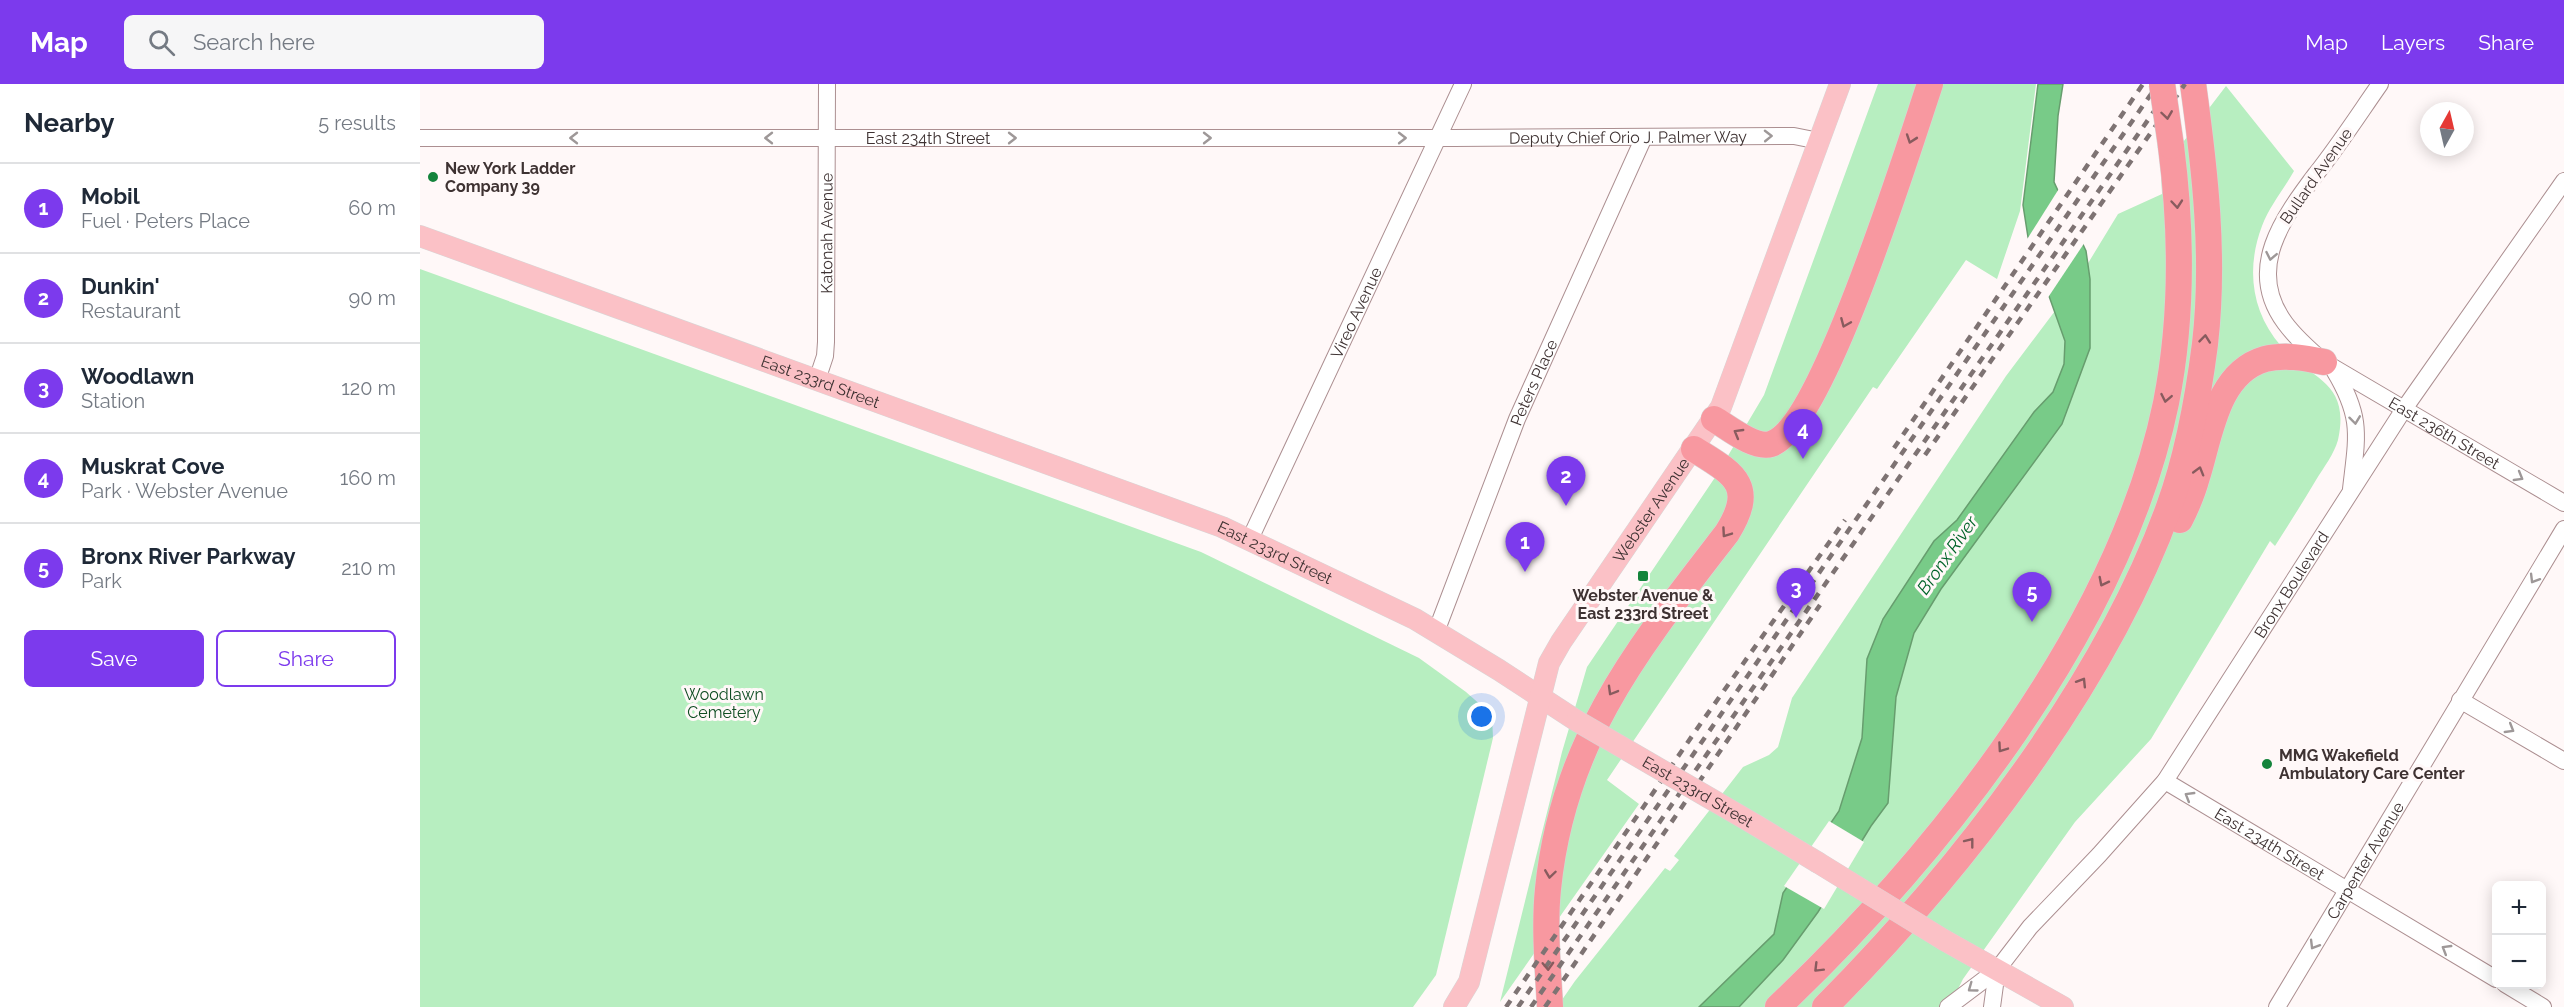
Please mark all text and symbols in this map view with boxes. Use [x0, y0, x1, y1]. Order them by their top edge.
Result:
search box [124, 15, 544, 69]
text: Map [30, 26, 88, 59]
icon: search [145, 26, 178, 59]
text: Search here [193, 29, 315, 55]
text: Map [2305, 30, 2348, 55]
text: Layers [2381, 30, 2445, 55]
text: Share [2478, 30, 2534, 55]
north arrow [2420, 102, 2474, 156]
text: Nearby [24, 108, 114, 138]
text: 5 results [318, 111, 396, 135]
one-way arrow [2160, 111, 2172, 120]
street label: Bullard Avenue [2276, 124, 2356, 228]
street label: Deputy Chief Orio J. Palmer Way [1509, 127, 1747, 147]
street label: East 234th Street [866, 129, 991, 148]
one-way arrow [1763, 130, 1772, 142]
one-way arrow [569, 132, 578, 144]
one-way arrow [764, 132, 773, 144]
one-way arrow [1007, 132, 1016, 144]
one-way arrow [1202, 132, 1211, 144]
one-way arrow [1397, 132, 1406, 144]
one-way arrow [1906, 133, 1919, 144]
place label: New York Ladder Company 39 [445, 159, 575, 196]
marker: New York Ladder Company 39 [426, 170, 440, 184]
street label: Katonah Avenue [817, 173, 836, 294]
text: Mobil [81, 183, 140, 209]
text: 1 [39, 196, 48, 220]
text: 60 m [348, 196, 396, 220]
one-way arrow [2170, 200, 2183, 209]
text: Fuel · Peters Place [81, 209, 250, 233]
one-way arrow [2265, 251, 2278, 261]
street label: Vireo Avenue [1327, 264, 1385, 361]
text: Dunkin' [81, 273, 160, 299]
text: 2 [38, 286, 49, 310]
text: 90 m [349, 286, 396, 310]
text: Restaurant [81, 299, 181, 323]
one-way arrow [1841, 316, 1853, 327]
one-way arrow [2198, 335, 2211, 344]
street label: Peters Place [1506, 336, 1561, 428]
street label: East 233rd Street [758, 351, 883, 412]
text: Woodlawn [81, 363, 194, 389]
text: 3 [38, 376, 49, 400]
text: 120 m [341, 376, 396, 400]
text: Station [81, 389, 145, 413]
one-way arrow [2160, 393, 2173, 403]
street label: East 236th Street [2385, 393, 2504, 473]
pin: 4 [1784, 410, 1822, 459]
one-way arrow [2349, 415, 2361, 424]
one-way arrow [1734, 429, 1744, 440]
text: Muskrat Cove [81, 453, 224, 479]
street label: Webster Avenue [1609, 454, 1693, 566]
pin: 2 [1546, 456, 1586, 506]
text: 4 [38, 466, 49, 490]
text: 160 m [340, 466, 396, 490]
one-way arrow [2192, 467, 2204, 477]
one-way arrow [2513, 469, 2523, 481]
text: Park · Webster Avenue [81, 479, 288, 503]
water label: Bronx River [1912, 511, 1982, 598]
street label: East 233rd Street [1215, 517, 1336, 588]
pin: 1 [1506, 522, 1544, 572]
one-way arrow [1722, 526, 1733, 537]
street label: Bronx Boulevard [2250, 528, 2332, 641]
text: Bronx River Parkway [81, 543, 296, 569]
text: 5 [38, 556, 49, 580]
text: 210 m [341, 556, 396, 580]
pin: 3 [1776, 568, 1816, 618]
text: Park [81, 569, 122, 593]
marker: Webster Avenue & East 233rd Street [1636, 569, 1650, 583]
pin: 5 [2012, 572, 2052, 622]
one-way arrow [2529, 573, 2541, 583]
one-way arrow [2099, 576, 2110, 586]
place label: Webster Avenue & East 233rd Street [1573, 586, 1714, 623]
button: Save [24, 630, 204, 687]
button: Share [216, 630, 396, 687]
one-way arrow [2074, 678, 2086, 688]
park label: Woodlawn Cemetery [684, 685, 764, 722]
one-way arrow [1608, 685, 1620, 695]
your location [1467, 702, 1496, 731]
one-way arrow [2504, 722, 2514, 734]
one-way arrow [1998, 742, 2009, 753]
place label: MMG Wakefield Ambulatory Care Center [2279, 746, 2465, 783]
street label: East 233rd Street [1639, 752, 1757, 831]
marker: MMG Wakefield Ambulatory Care Center [2260, 757, 2274, 771]
one-way arrow [2185, 791, 2195, 803]
street label: Carpenter Avenue [2323, 798, 2408, 923]
street label: East 234th Street [2211, 804, 2329, 884]
one-way arrow [1963, 837, 1974, 848]
one-way arrow [1544, 870, 1557, 879]
map controls [2492, 881, 2546, 989]
button: + [2492, 881, 2546, 935]
button: − [2492, 935, 2546, 989]
one-way arrow [2310, 939, 2322, 949]
one-way arrow [2442, 945, 2452, 957]
one-way arrow [1814, 961, 1825, 972]
one-way arrow [1542, 962, 1554, 971]
one-way arrow [1967, 981, 1978, 992]

